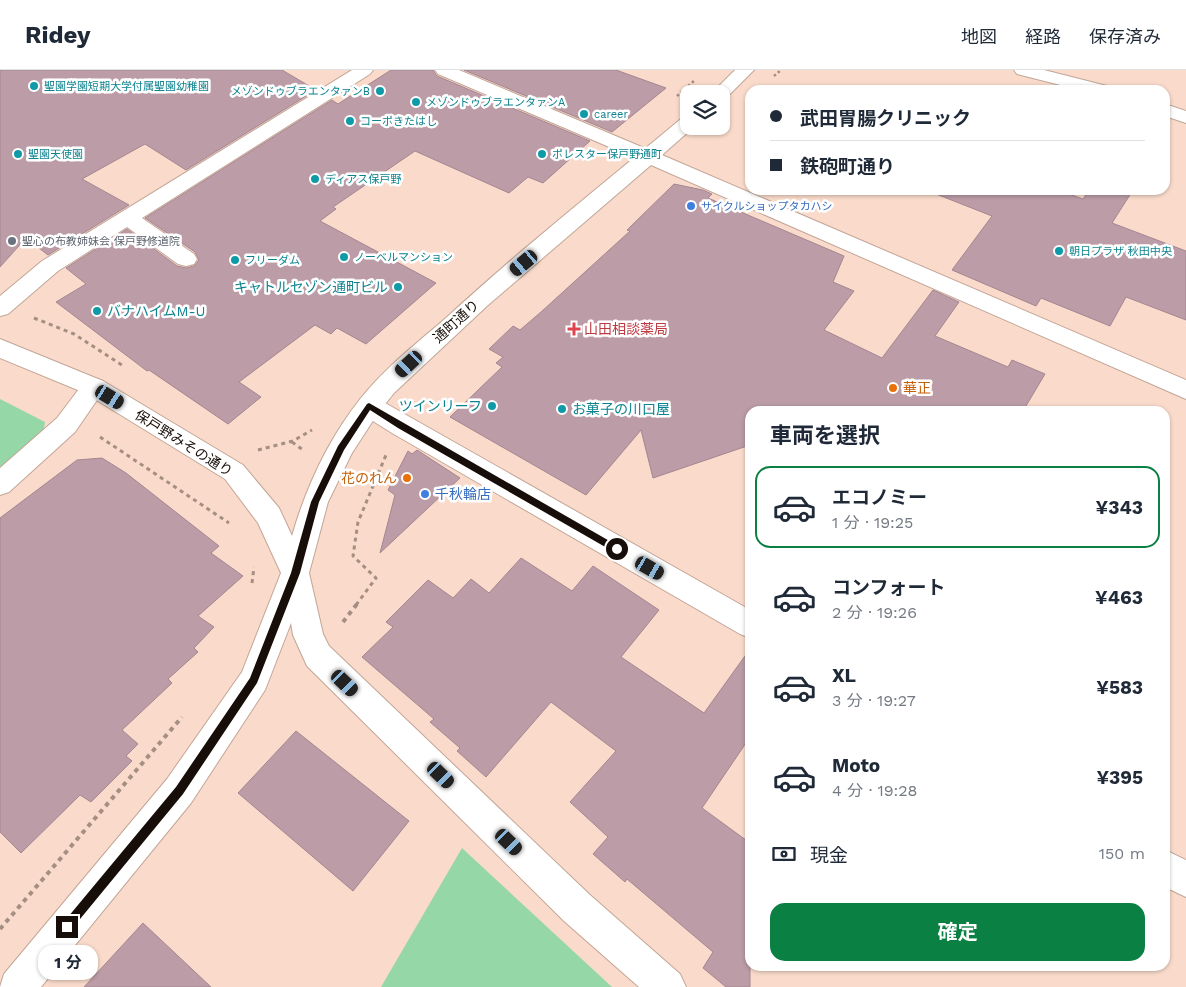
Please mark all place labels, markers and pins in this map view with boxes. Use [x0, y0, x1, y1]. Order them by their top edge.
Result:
marker: 聖園学園短期大学付属聖園幼稚園 [28, 80, 40, 92]
place label: 聖園学園短期大学付属聖園幼稚園 [44, 80, 209, 93]
place label: メゾンドゥブラエンタァンB [231, 85, 370, 98]
marker: メゾンドゥブラエンタァンB [374, 85, 386, 97]
marker: メゾンドゥブラエンタァンA [410, 96, 422, 108]
place label: メゾンドゥブラエンタァンA [426, 96, 565, 109]
marker: career [578, 108, 590, 120]
place label: career [594, 108, 628, 121]
marker: コーポきたはし [344, 115, 356, 127]
place label: コーポきたはし [360, 115, 437, 128]
marker: 聖園天使園 [12, 148, 24, 160]
place label: 聖園天使園 [28, 148, 83, 161]
marker: ポレスター保戸野通町 [536, 148, 548, 160]
place label: ポレスター保戸野通町 [552, 148, 662, 161]
marker: ディアス保戸野 [309, 173, 321, 185]
place label: ディアス保戸野 [325, 173, 401, 186]
marker: サイクルショップタカハシ [685, 200, 697, 212]
place label: サイクルショップタカハシ [701, 200, 832, 213]
marker: 聖心の布教姉妹会 保戸野修道院 [6, 235, 18, 247]
place label: 聖心の布教姉妹会 保戸野修道院 [22, 235, 180, 248]
marker: 朝日プラザ 秋田中央 [1053, 245, 1065, 257]
place label: 朝日プラザ 秋田中央 [1069, 245, 1173, 258]
marker: ノーベルマンション [338, 251, 350, 263]
place label: ノーベルマンション [354, 251, 453, 264]
marker: フリーダム [229, 254, 241, 266]
place label: フリーダム [245, 254, 300, 267]
place label: キャトルセゾン通町ビル [234, 279, 388, 295]
marker: キャトルセゾン通町ビル [392, 281, 404, 293]
place label: バナハイムM-U [107, 303, 205, 319]
marker: バナハイムM-U [91, 305, 103, 317]
place label: 山田相談薬局 [584, 321, 668, 337]
marker: 山田相談薬局 [568, 323, 580, 335]
place label: 華正 [903, 380, 931, 396]
marker: 華正 [887, 382, 899, 394]
place label: ツインリーフ [399, 398, 482, 414]
marker: ツインリーフ [486, 400, 498, 412]
place label: お菓子の川口屋 [572, 401, 670, 417]
marker: お菓子の川口屋 [556, 403, 568, 415]
place label: 花のれん [341, 470, 397, 486]
marker: 花のれん [401, 472, 413, 484]
place label: 千秋輪店 [435, 486, 491, 502]
marker: 千秋輪店 [419, 488, 431, 500]

